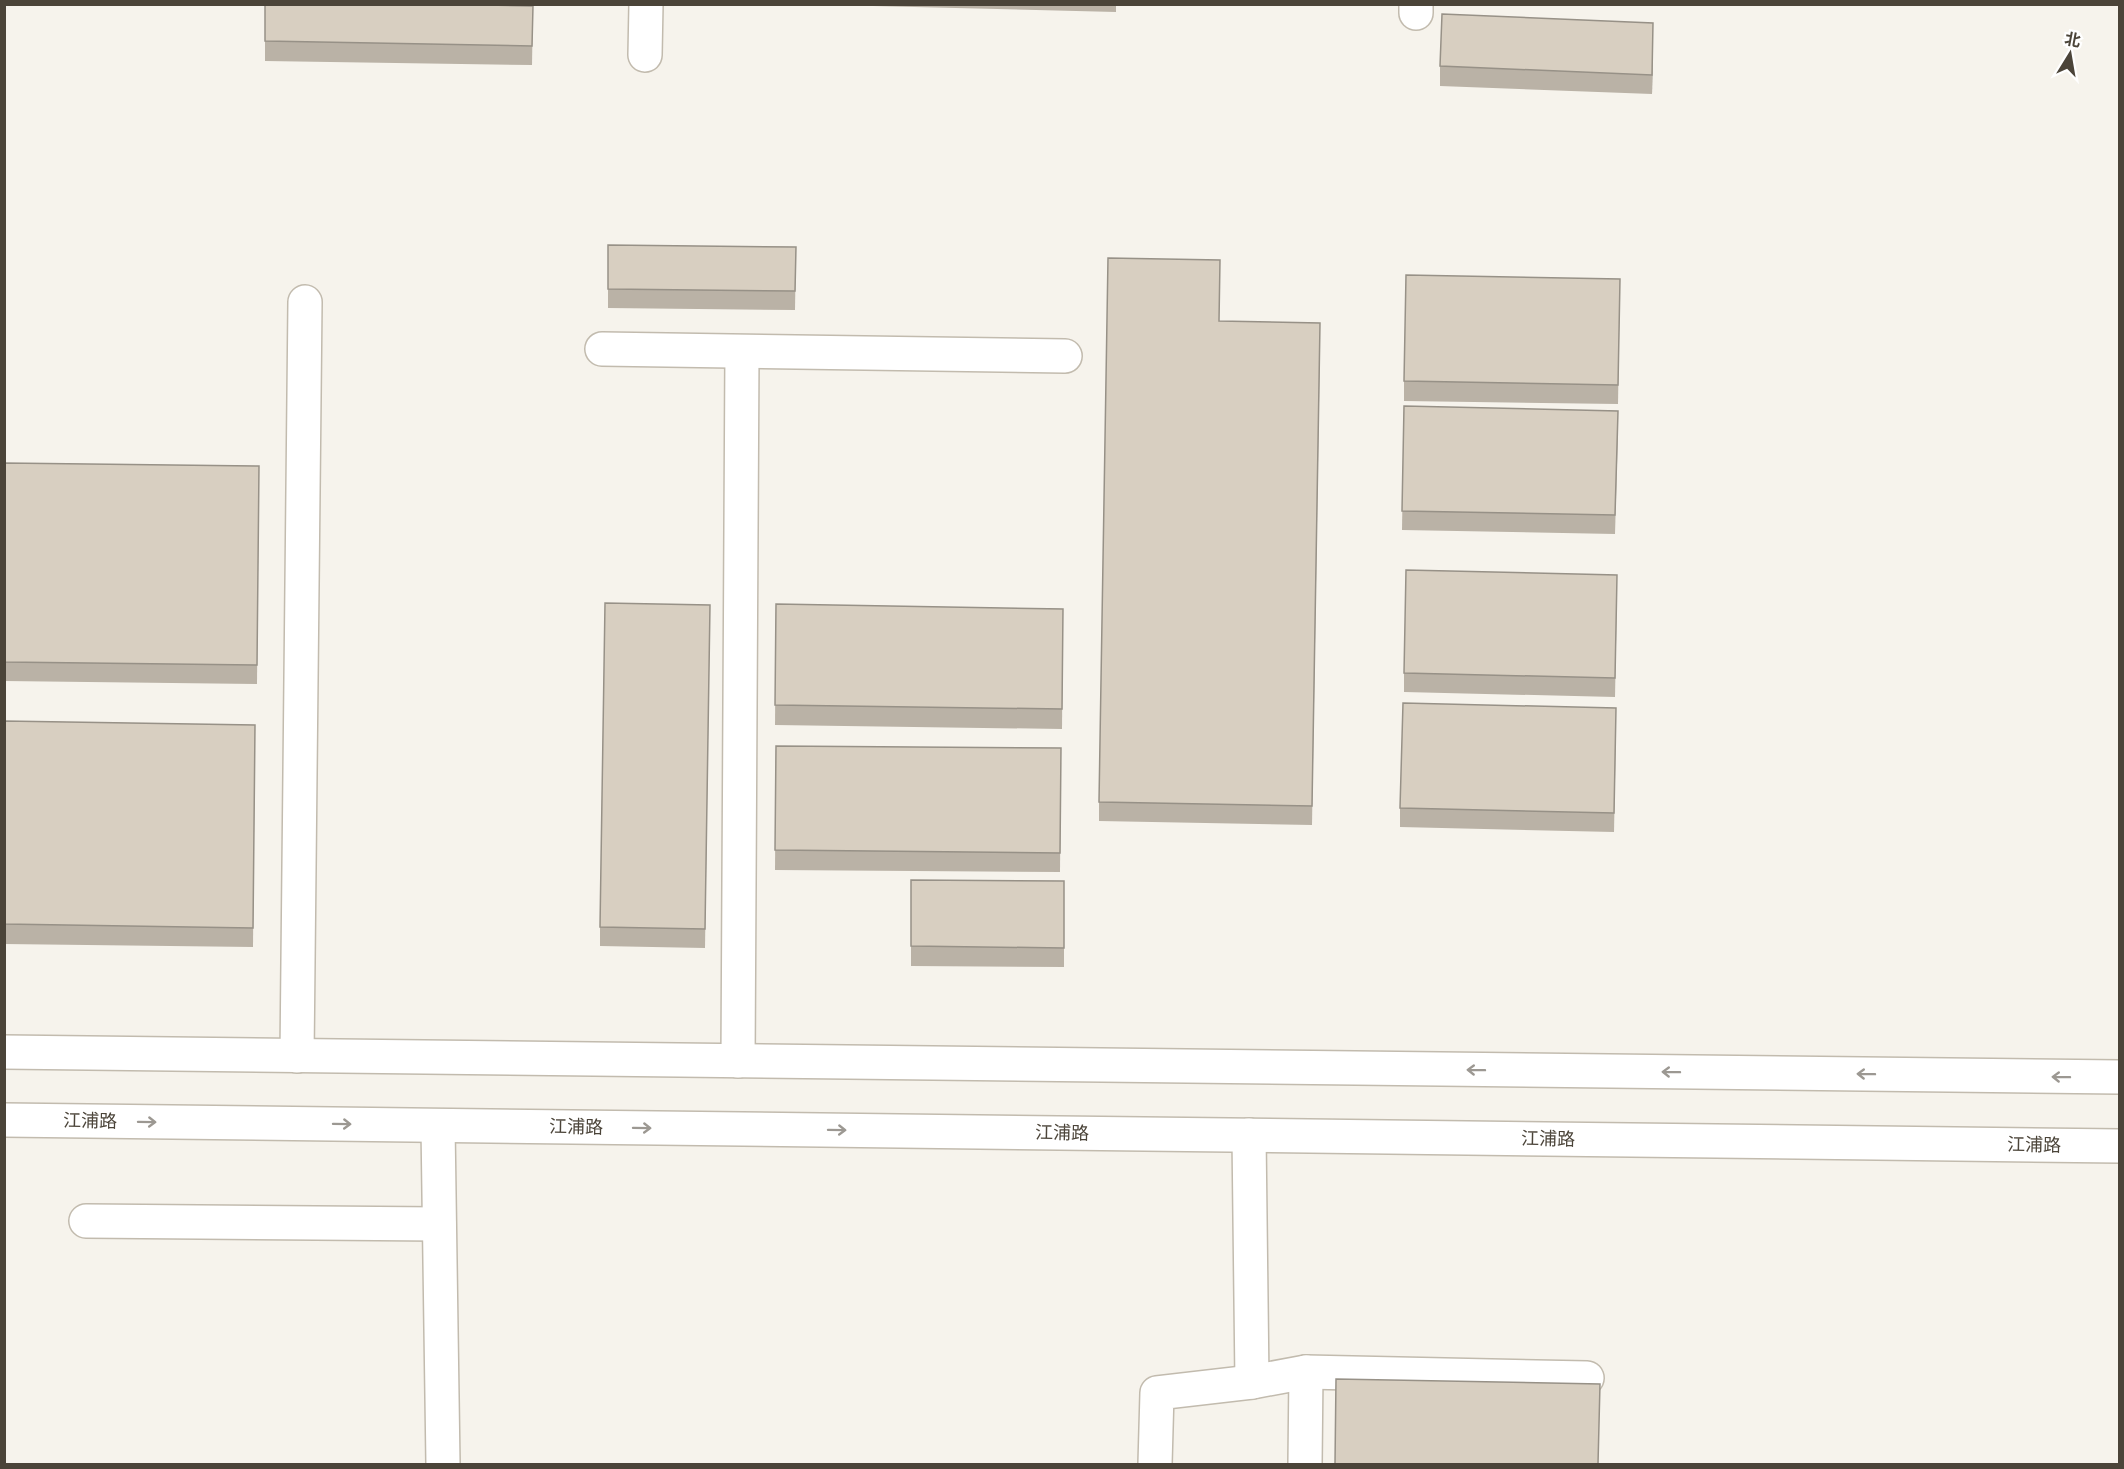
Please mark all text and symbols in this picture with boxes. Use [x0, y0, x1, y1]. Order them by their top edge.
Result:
north arrow [2040, 24, 2100, 84]
text: 北 [2063, 28, 2083, 51]
one-way arrow [1467, 1064, 1487, 1076]
one-way arrow [1662, 1066, 1682, 1078]
one-way arrow [1857, 1069, 1877, 1080]
one-way arrow [2052, 1071, 2072, 1083]
street label: 江浦路 [63, 1109, 117, 1132]
street label: 江浦路 [549, 1115, 603, 1138]
one-way arrow [136, 1116, 156, 1128]
one-way arrow [331, 1119, 351, 1130]
street label: 江浦路 [1035, 1121, 1089, 1144]
one-way arrow [631, 1122, 651, 1134]
one-way arrow [826, 1124, 846, 1136]
street label: 江浦路 [1521, 1127, 1575, 1150]
street label: 江浦路 [2007, 1133, 2061, 1156]

